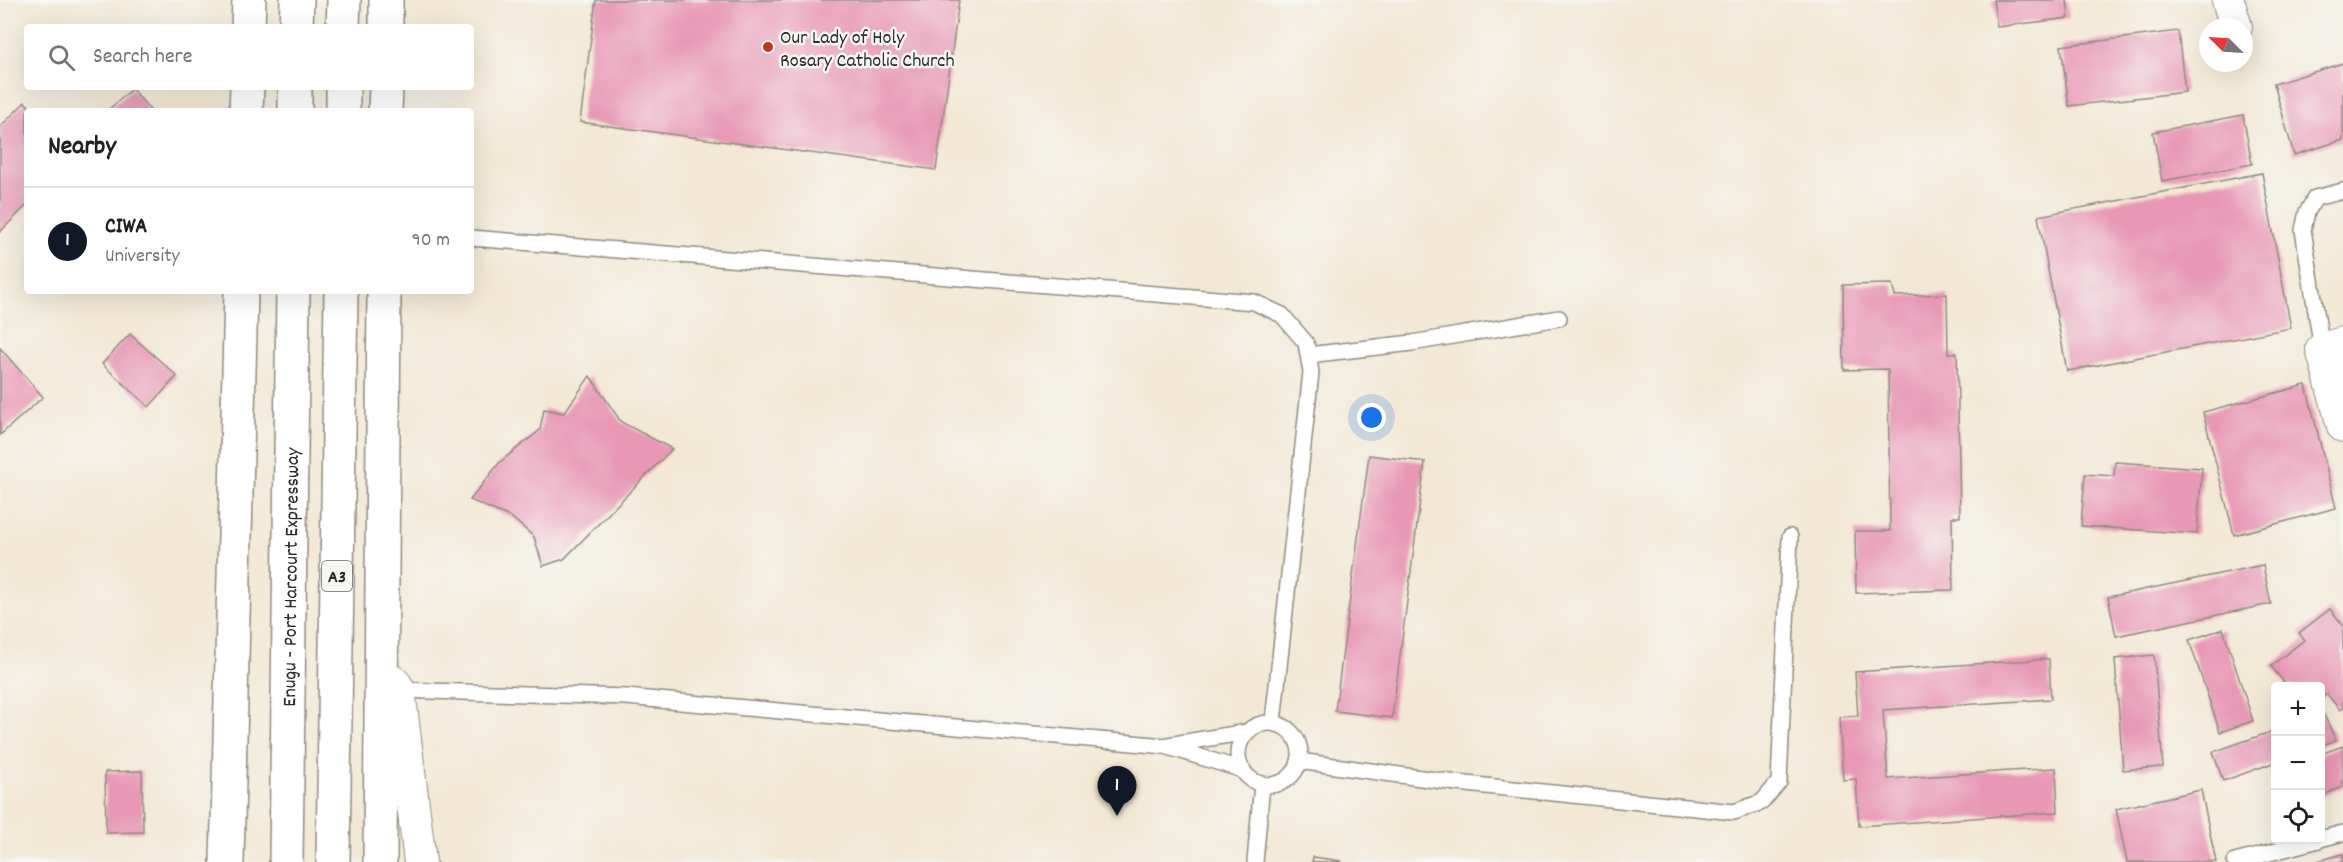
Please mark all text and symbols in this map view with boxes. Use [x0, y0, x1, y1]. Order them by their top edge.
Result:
north arrow [2199, 18, 2253, 72]
search box [24, 24, 474, 90]
place label: Our Lady of Holy Rosary Catholic Church [780, 25, 955, 76]
marker: Our Lady of Holy Rosary Catholic Church [761, 40, 775, 54]
icon: search [45, 41, 78, 74]
text: Search here [93, 42, 192, 73]
text: Nearby [48, 129, 116, 166]
text: CIWA [105, 212, 147, 243]
text: 1 [65, 227, 70, 255]
text: 90 m [412, 227, 450, 255]
text: University [105, 243, 180, 271]
your location [1357, 403, 1386, 432]
street label: Enugu - Port Harcourt Expressway [277, 446, 308, 707]
road number: A3 [322, 561, 352, 591]
map controls [2271, 682, 2325, 844]
button: + [2271, 682, 2325, 736]
button: − [2271, 736, 2325, 790]
pin: 1 [1098, 766, 1136, 816]
button: locate [2271, 790, 2325, 844]

